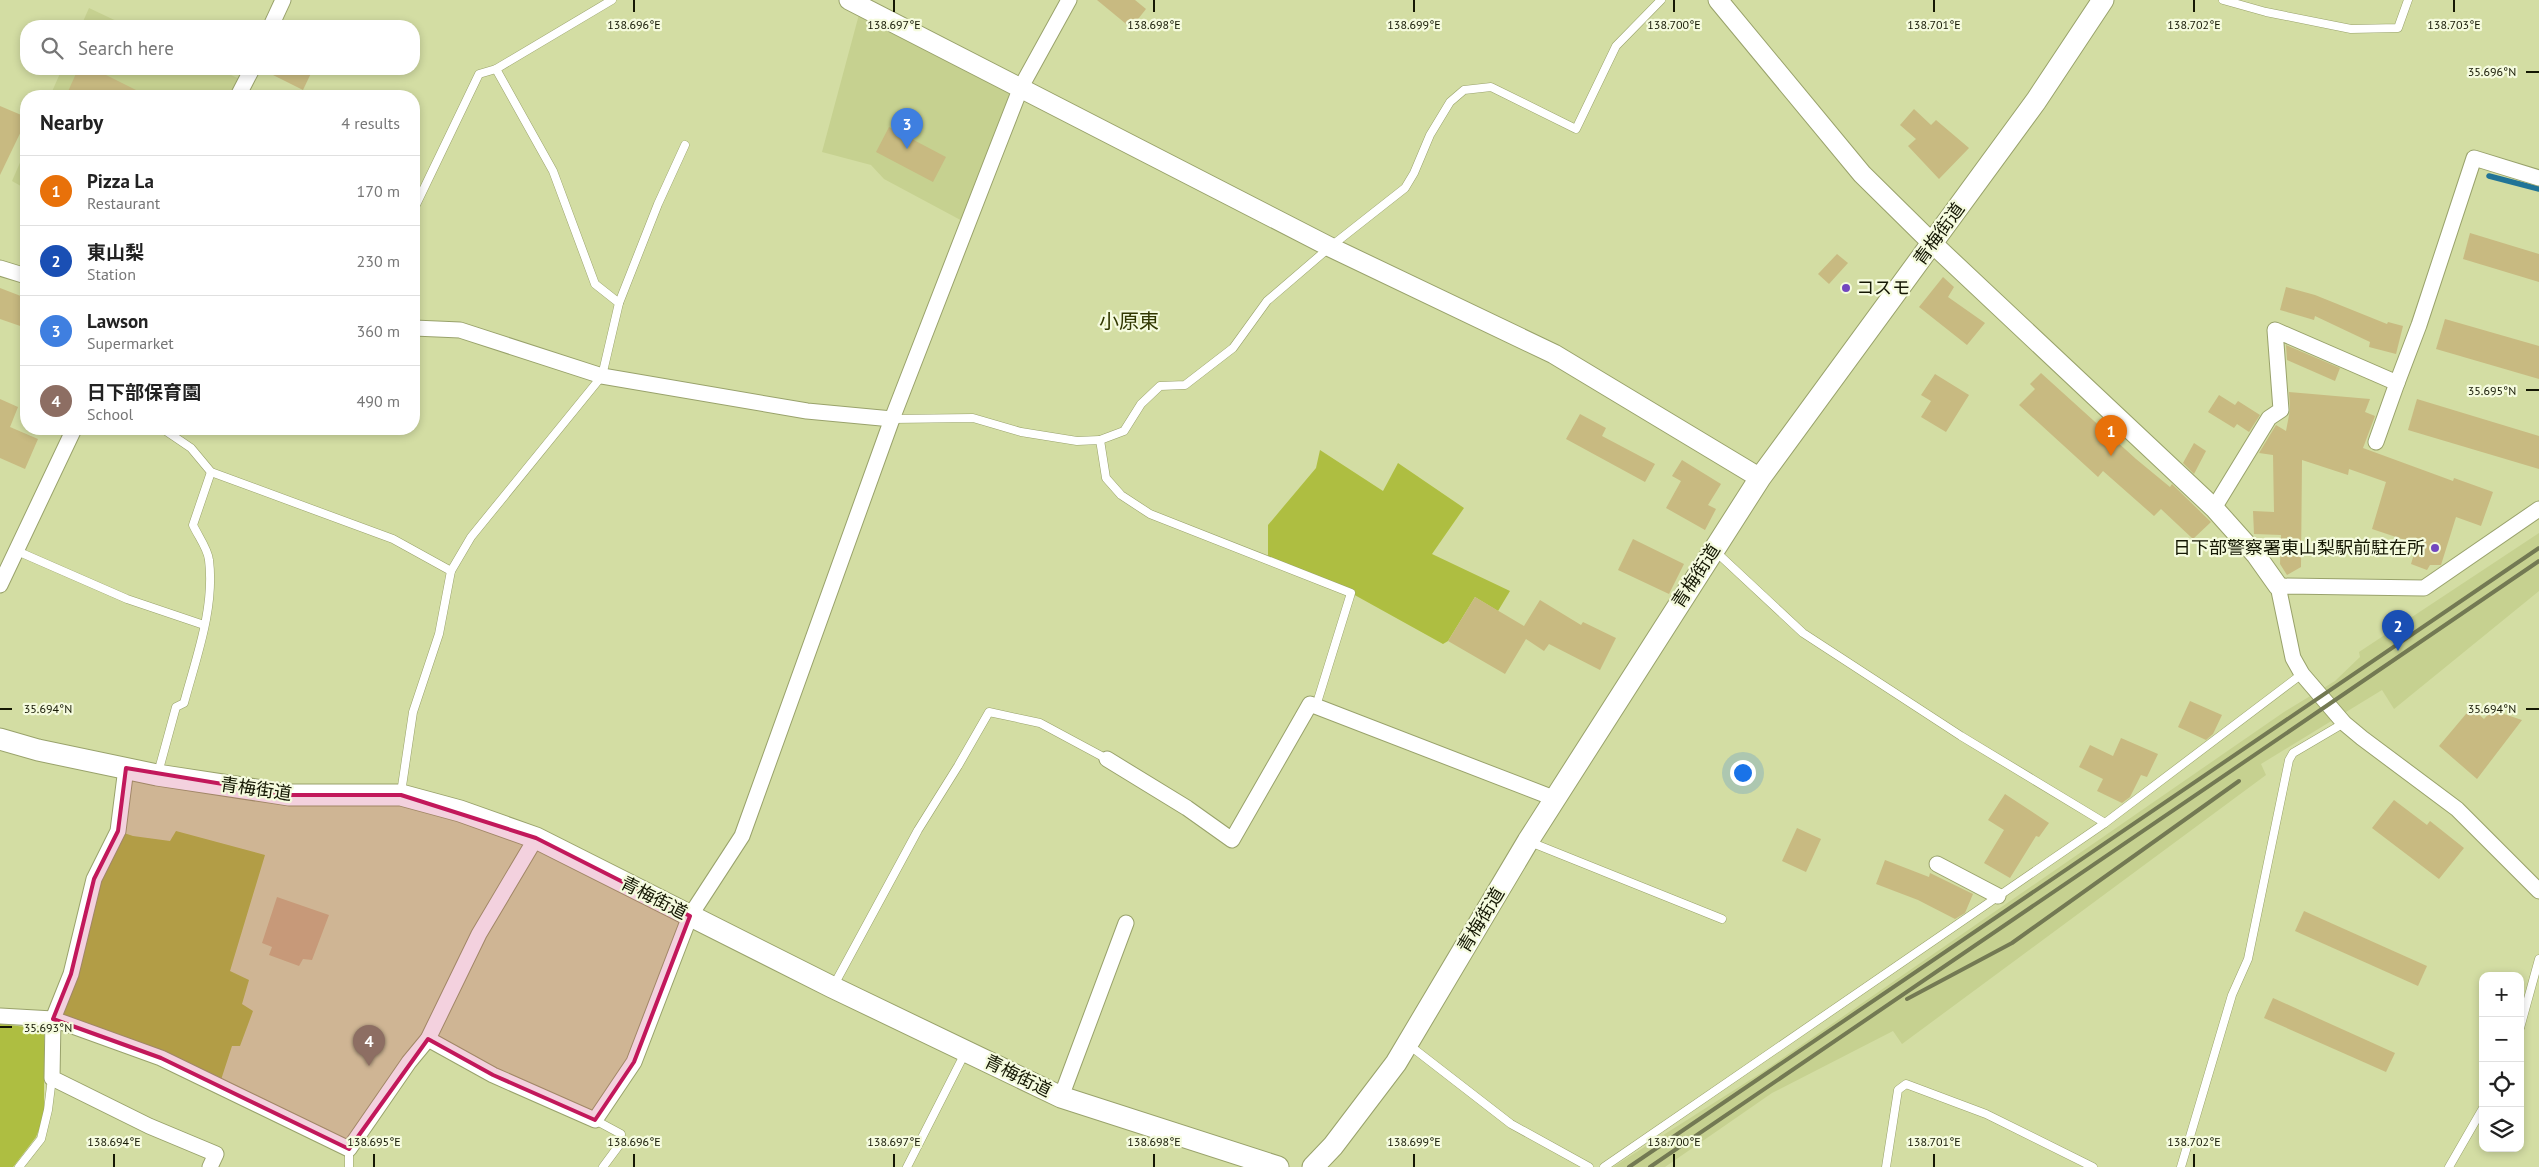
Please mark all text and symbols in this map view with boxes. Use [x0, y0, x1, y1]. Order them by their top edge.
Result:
text: 138.696°E [607, 17, 661, 32]
text: 138.697°E [867, 17, 921, 32]
text: 138.698°E [1127, 17, 1181, 32]
text: 138.699°E [1387, 17, 1441, 32]
text: 138.700°E [1647, 17, 1701, 32]
text: 138.701°E [1907, 17, 1961, 32]
text: 138.702°E [2167, 17, 2221, 32]
text: 138.703°E [2427, 17, 2481, 32]
search box [20, 20, 420, 75]
icon: search [38, 34, 66, 62]
text: Search here [78, 36, 174, 60]
text: 35.696°N [2468, 64, 2516, 79]
pin: 3 [891, 108, 923, 149]
text: Nearby [40, 109, 103, 136]
text: 4 results [341, 113, 400, 133]
text: Pizza La [87, 169, 154, 193]
text: 1 [51, 181, 61, 201]
text: 170 m [357, 181, 400, 201]
text: Restaurant [87, 193, 160, 213]
street label: 青梅街道 [1908, 198, 1969, 270]
text: 東山梨 [87, 240, 144, 264]
text: 2 [51, 251, 61, 271]
text: 230 m [357, 251, 400, 271]
text: Station [87, 264, 136, 284]
place label: コスモ [1856, 276, 1910, 299]
marker: コスモ [1840, 282, 1852, 294]
district label: 小原東 [1099, 308, 1159, 334]
text: Lawson [87, 309, 148, 333]
text: 3 [51, 321, 61, 341]
text: 360 m [357, 321, 400, 341]
text: Supermarket [87, 333, 174, 353]
text: 日下部保育園 [87, 380, 201, 404]
text: 35.695°N [2468, 383, 2516, 398]
text: 4 [51, 391, 61, 411]
text: 490 m [357, 391, 400, 411]
text: School [87, 404, 133, 424]
pin: 1 [2095, 415, 2127, 456]
place label: 日下部警察署東山梨駅前駐在所 [2173, 536, 2425, 559]
street label: 青梅街道 [1666, 539, 1725, 612]
marker: 日下部警察署東山梨駅前駐在所 [2429, 542, 2441, 554]
pin: 2 [2382, 610, 2414, 651]
text: 35.694°N [24, 701, 72, 716]
text: 35.694°N [2468, 701, 2516, 716]
your location [1730, 760, 1756, 786]
street label: 青梅街道 [219, 772, 293, 805]
street label: 青梅街道 [617, 871, 692, 924]
street label: 青梅街道 [1452, 883, 1509, 957]
map controls [2479, 972, 2524, 1152]
button: + [2479, 972, 2524, 1017]
button: − [2479, 1017, 2524, 1062]
text: 35.693°N [24, 1020, 72, 1035]
pin: 4 [353, 1025, 385, 1066]
street label: 青梅街道 [981, 1049, 1056, 1102]
button: locate [2479, 1062, 2524, 1107]
button: layers [2479, 1107, 2524, 1152]
text: 138.694°E [87, 1134, 141, 1149]
text: 138.695°E [347, 1134, 401, 1149]
text: 138.696°E [607, 1134, 661, 1149]
text: 138.697°E [867, 1134, 921, 1149]
text: 138.698°E [1127, 1134, 1181, 1149]
text: 138.699°E [1387, 1134, 1441, 1149]
text: 138.700°E [1647, 1134, 1701, 1149]
text: 138.701°E [1907, 1134, 1961, 1149]
text: 138.702°E [2167, 1134, 2221, 1149]

